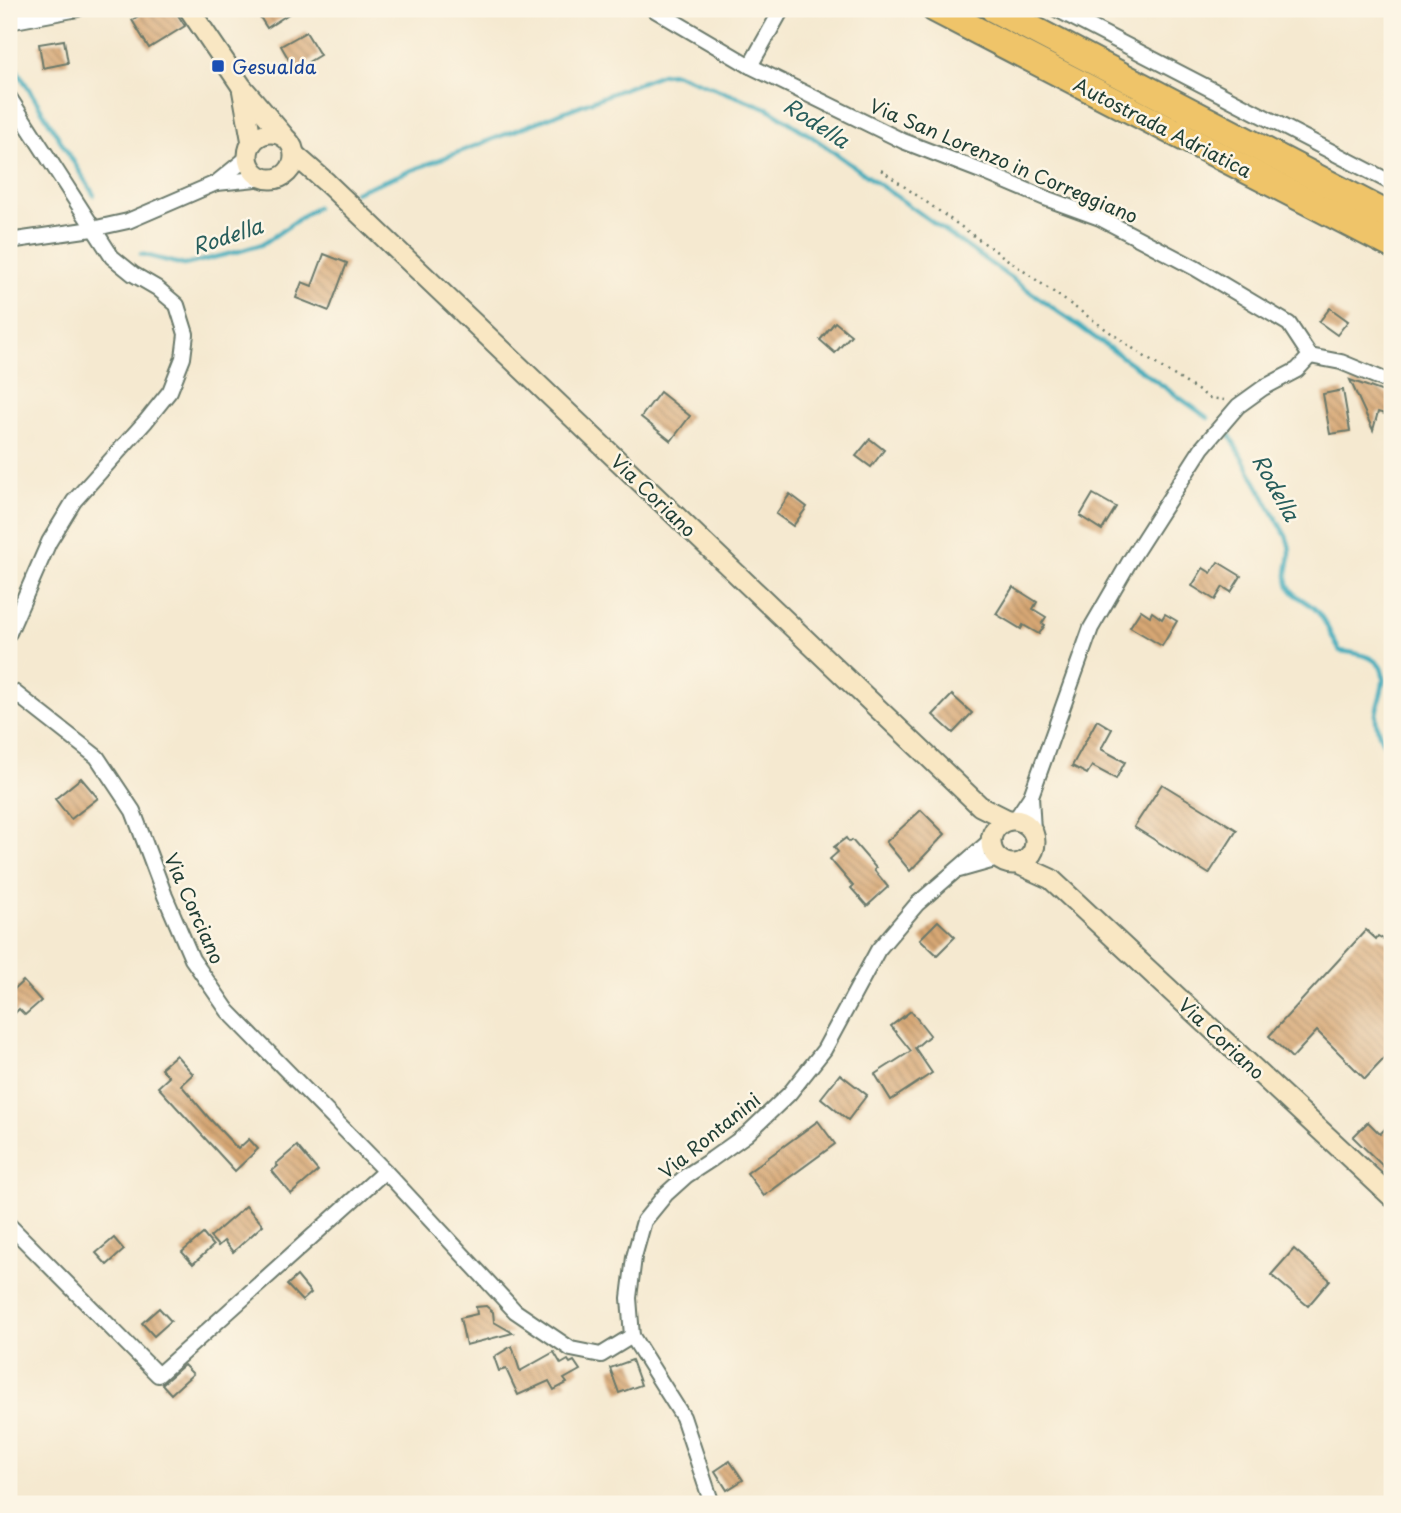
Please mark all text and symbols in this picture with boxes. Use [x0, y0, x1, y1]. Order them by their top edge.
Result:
place label: Gesualda [232, 52, 317, 80]
marker: Gesualda [210, 58, 226, 74]
street label: Autostrada Adriatica [1069, 70, 1257, 184]
water label: Rodella [778, 89, 857, 156]
street label: Via San Lorenzo in Correggiano [866, 91, 1142, 229]
water label: Rodella [188, 208, 267, 261]
street label: Via Coriano [605, 447, 703, 543]
water label: Rodella [1245, 448, 1309, 527]
street label: Via Corciano [158, 848, 232, 968]
street label: Via Coriano [1173, 991, 1271, 1085]
street label: Via Rontanini [652, 1085, 766, 1185]

